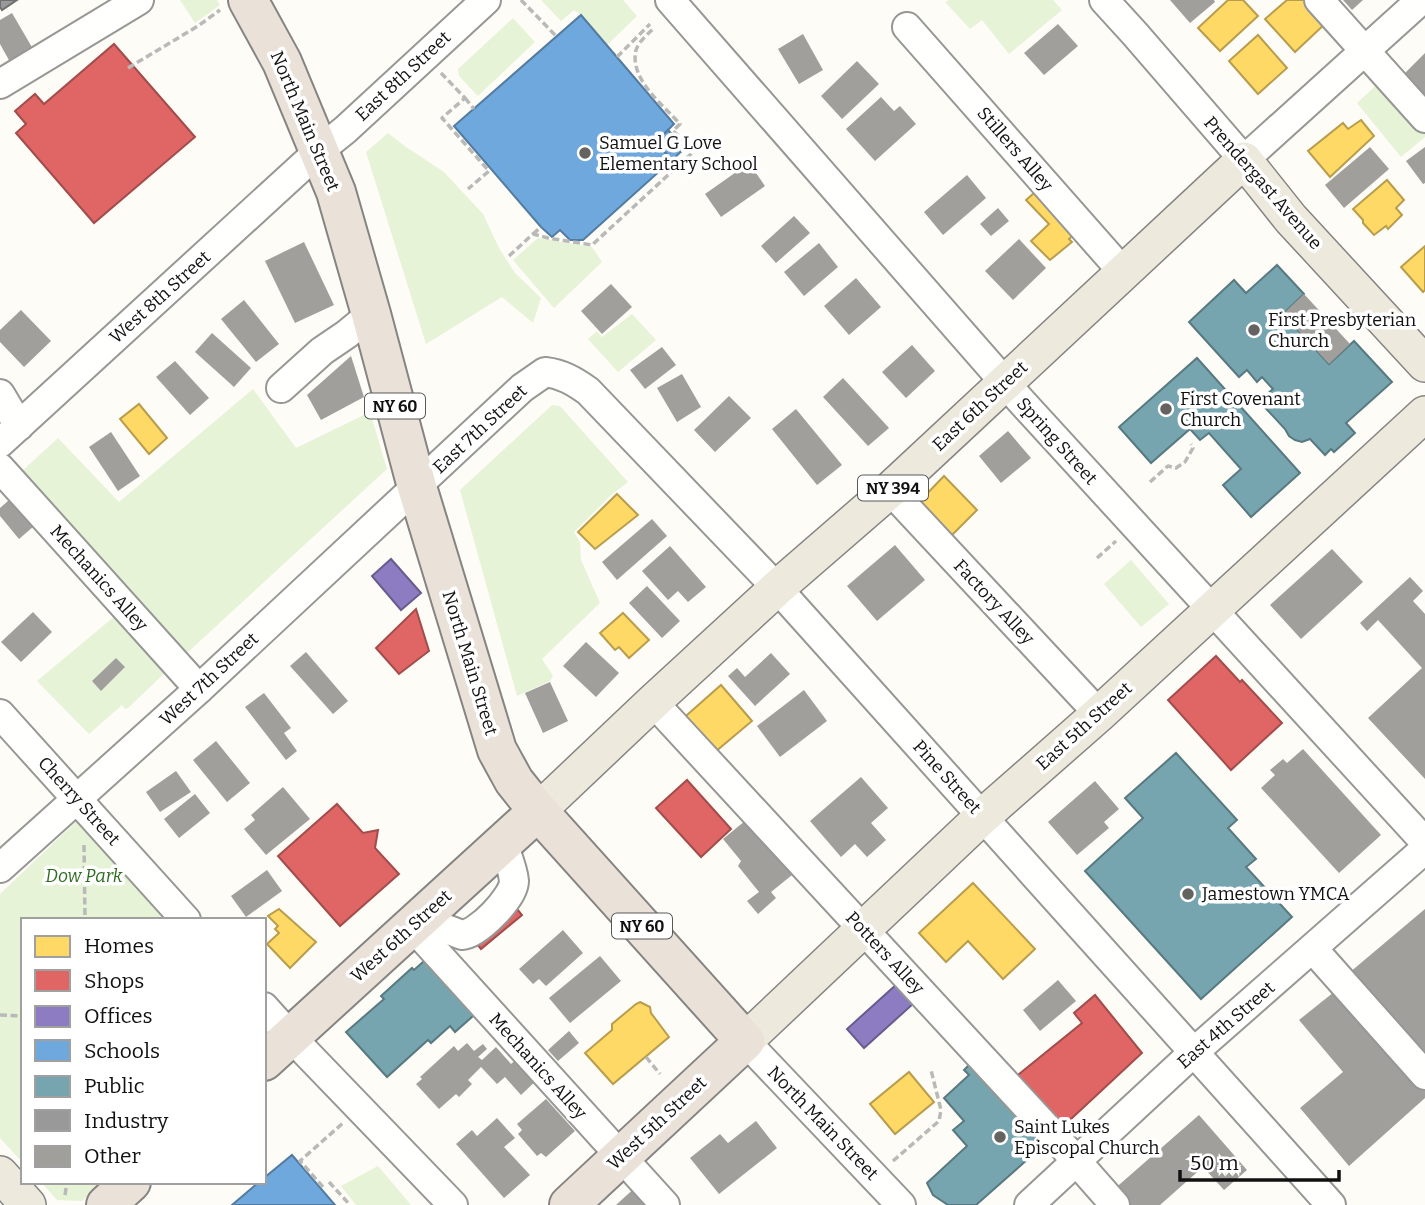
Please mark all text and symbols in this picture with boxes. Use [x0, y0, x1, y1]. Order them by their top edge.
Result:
street label: East 8th Street [351, 26, 455, 126]
street label: North Main Street [266, 48, 345, 195]
street label: Stillers Alley [972, 102, 1058, 196]
street label: Prendergast Avenue [1199, 112, 1327, 254]
place label: Samuel G Love Elementary School [599, 132, 758, 175]
marker: Samuel G Love Elementary School [577, 145, 593, 161]
street label: West 8th Street [105, 246, 215, 348]
place label: First Presbyterian Church [1268, 309, 1417, 352]
marker: First Presbyterian Church [1246, 322, 1262, 338]
street label: East 6th Street [928, 356, 1032, 456]
street label: East 7th Street [428, 380, 532, 478]
place label: First Covenant Church [1180, 388, 1301, 431]
street label: Spring Street [1012, 393, 1102, 490]
road number: NY 60 [365, 394, 425, 418]
marker: First Covenant Church [1158, 401, 1174, 417]
road number: NY 394 [858, 475, 928, 500]
street label: Mechanics Alley [45, 520, 153, 636]
street label: Factory Alley [949, 555, 1039, 649]
street label: North Main Street [438, 588, 503, 738]
street label: West 7th Street [155, 627, 263, 730]
street label: East 5th Street [1032, 677, 1137, 775]
street label: Pine Street [908, 736, 986, 819]
street label: Cherry Street [33, 752, 125, 850]
park label: Dow Park [45, 865, 123, 887]
place label: Jamestown YMCA [1201, 883, 1350, 905]
street label: West 6th Street [346, 885, 456, 987]
marker: Jamestown YMCA [1180, 886, 1196, 902]
street label: Potters Alley [841, 907, 929, 999]
road number: NY 60 [612, 914, 672, 938]
legend [21, 918, 266, 1184]
text: Homes [84, 933, 154, 959]
text: Shops [84, 968, 144, 994]
street label: East 4th Street [1173, 976, 1280, 1073]
text: Offices [84, 1003, 153, 1029]
street label: Mechanics Alley [484, 1008, 592, 1124]
text: Schools [84, 1038, 160, 1064]
street label: North Main Street [763, 1061, 883, 1185]
street label: West 5th Street [603, 1071, 711, 1174]
text: Public [84, 1073, 145, 1099]
text: Industry [84, 1108, 169, 1134]
place label: Saint Lukes Episcopal Church [1014, 1116, 1159, 1159]
marker: Saint Lukes Episcopal Church [992, 1129, 1008, 1145]
scale bar [1180, 1138, 1339, 1182]
text: Other [84, 1143, 141, 1169]
text: 50 m [1190, 1150, 1239, 1176]

